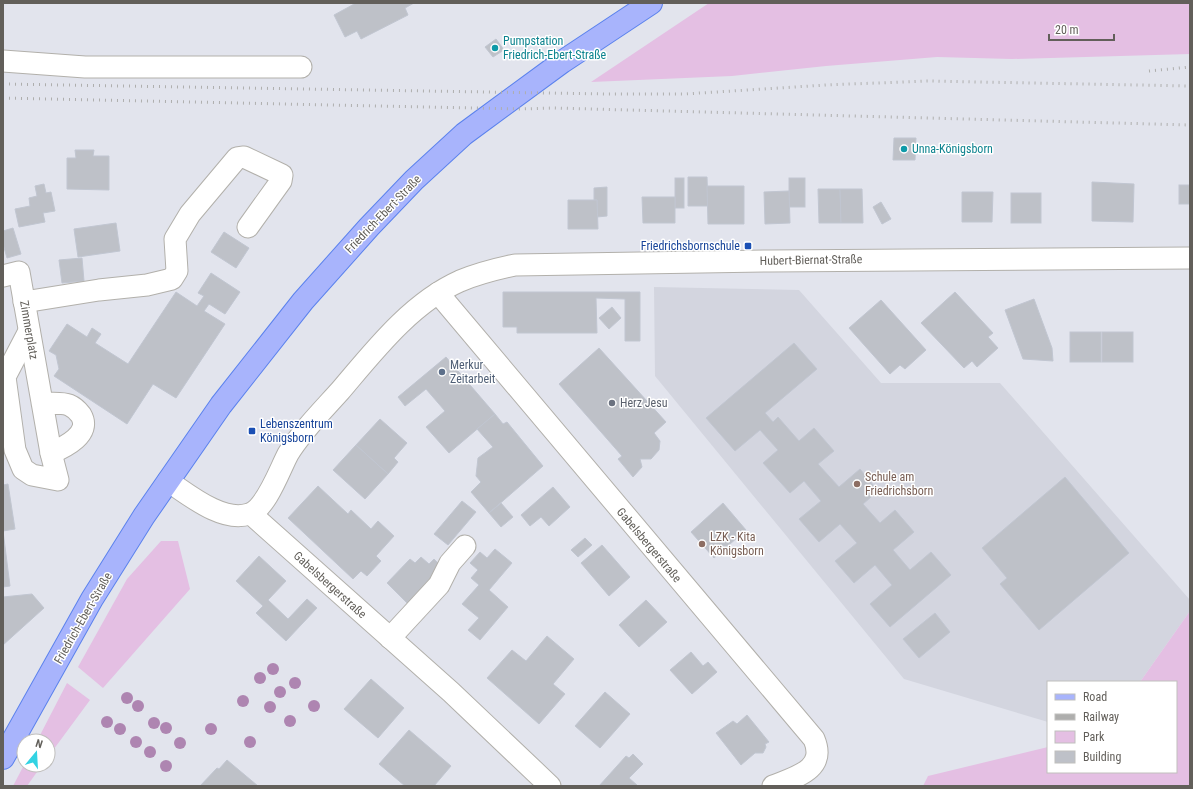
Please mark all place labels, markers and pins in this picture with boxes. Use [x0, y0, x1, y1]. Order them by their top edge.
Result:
place label: Pumpstation Friedrich-Ebert-Straße [503, 34, 607, 62]
marker: Pumpstation Friedrich-Ebert-Straße [490, 43, 500, 53]
place label: Unna-Königsborn [912, 142, 993, 156]
marker: Unna-Königsborn [899, 144, 909, 154]
place label: Friedrichsbornschule [641, 239, 740, 253]
marker: Friedrichsbornschule [743, 241, 753, 251]
place label: Merkur Zeitarbeit [450, 358, 496, 386]
marker: Merkur Zeitarbeit [437, 367, 447, 377]
place label: Herz Jesu [620, 396, 668, 410]
marker: Herz Jesu [607, 398, 617, 408]
place label: Lebenszentrum Königsborn [260, 417, 333, 445]
marker: Lebenszentrum Königsborn [247, 426, 257, 436]
place label: Schule am Friedrichsborn [865, 470, 933, 498]
marker: Schule am Friedrichsborn [852, 479, 862, 489]
place label: LZK - Kita Königsborn [710, 530, 764, 558]
marker: LZK - Kita Königsborn [697, 539, 707, 549]

